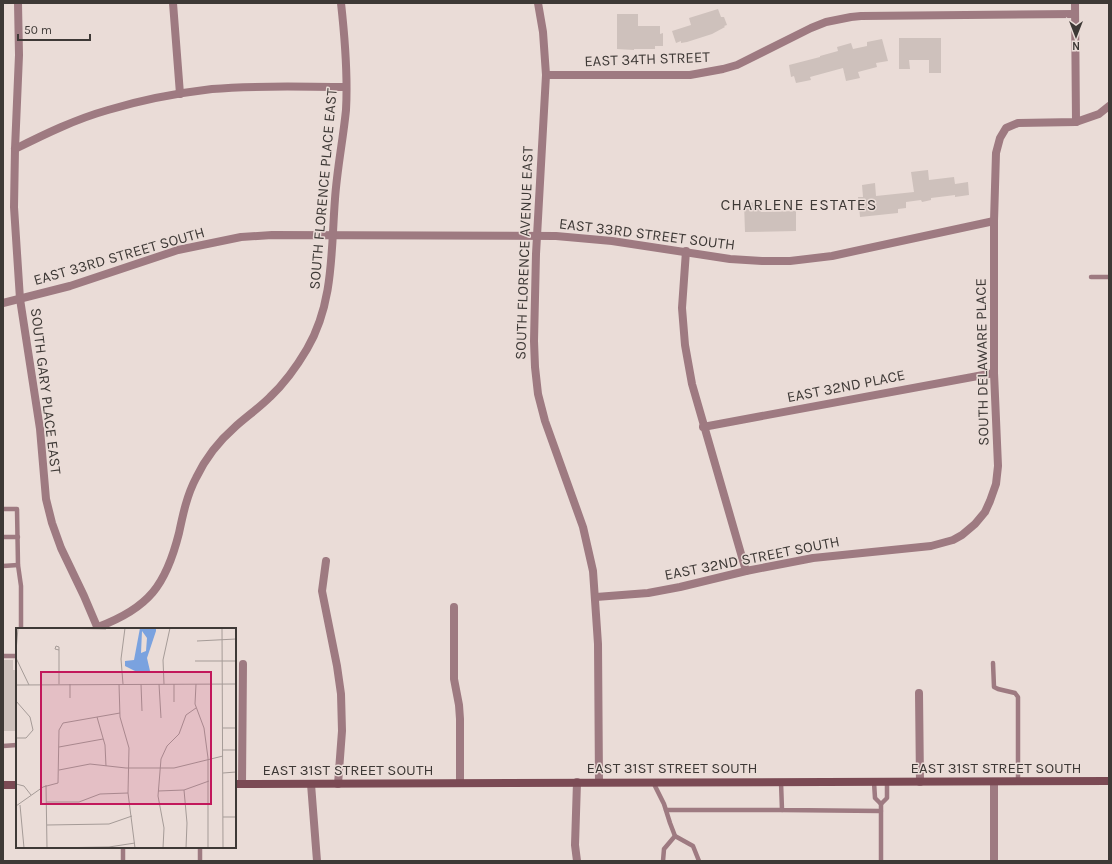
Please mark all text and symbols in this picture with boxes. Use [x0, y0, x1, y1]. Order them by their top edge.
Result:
scale bar [18, 16, 90, 42]
north arrow [1056, 16, 1096, 56]
text: 50 m [24, 23, 52, 37]
text: N [1072, 39, 1080, 52]
street label: EAST 34TH STREET [584, 48, 711, 70]
street label: SOUTH FLORENCE PLACE EAST [305, 87, 341, 290]
street label: SOUTH FLORENCE AVENUE EAST [511, 145, 537, 360]
district label: CHARLENE ESTATES [721, 195, 877, 214]
street label: EAST 33RD STREET SOUTH [558, 214, 736, 254]
street label: EAST 33RD STREET SOUTH [31, 223, 207, 289]
street label: SOUTH DELAWARE PLACE [972, 278, 992, 446]
street label: SOUTH GARY PLACE EAST [27, 307, 65, 476]
street label: EAST 32ND PLACE [785, 366, 907, 406]
street label: EAST 32ND STREET SOUTH [663, 532, 841, 584]
inset map [16, 628, 236, 848]
street label: EAST 31ST STREET SOUTH [587, 759, 757, 777]
street label: EAST 31ST STREET SOUTH [911, 759, 1081, 777]
street label: EAST 31ST STREET SOUTH [263, 761, 433, 779]

